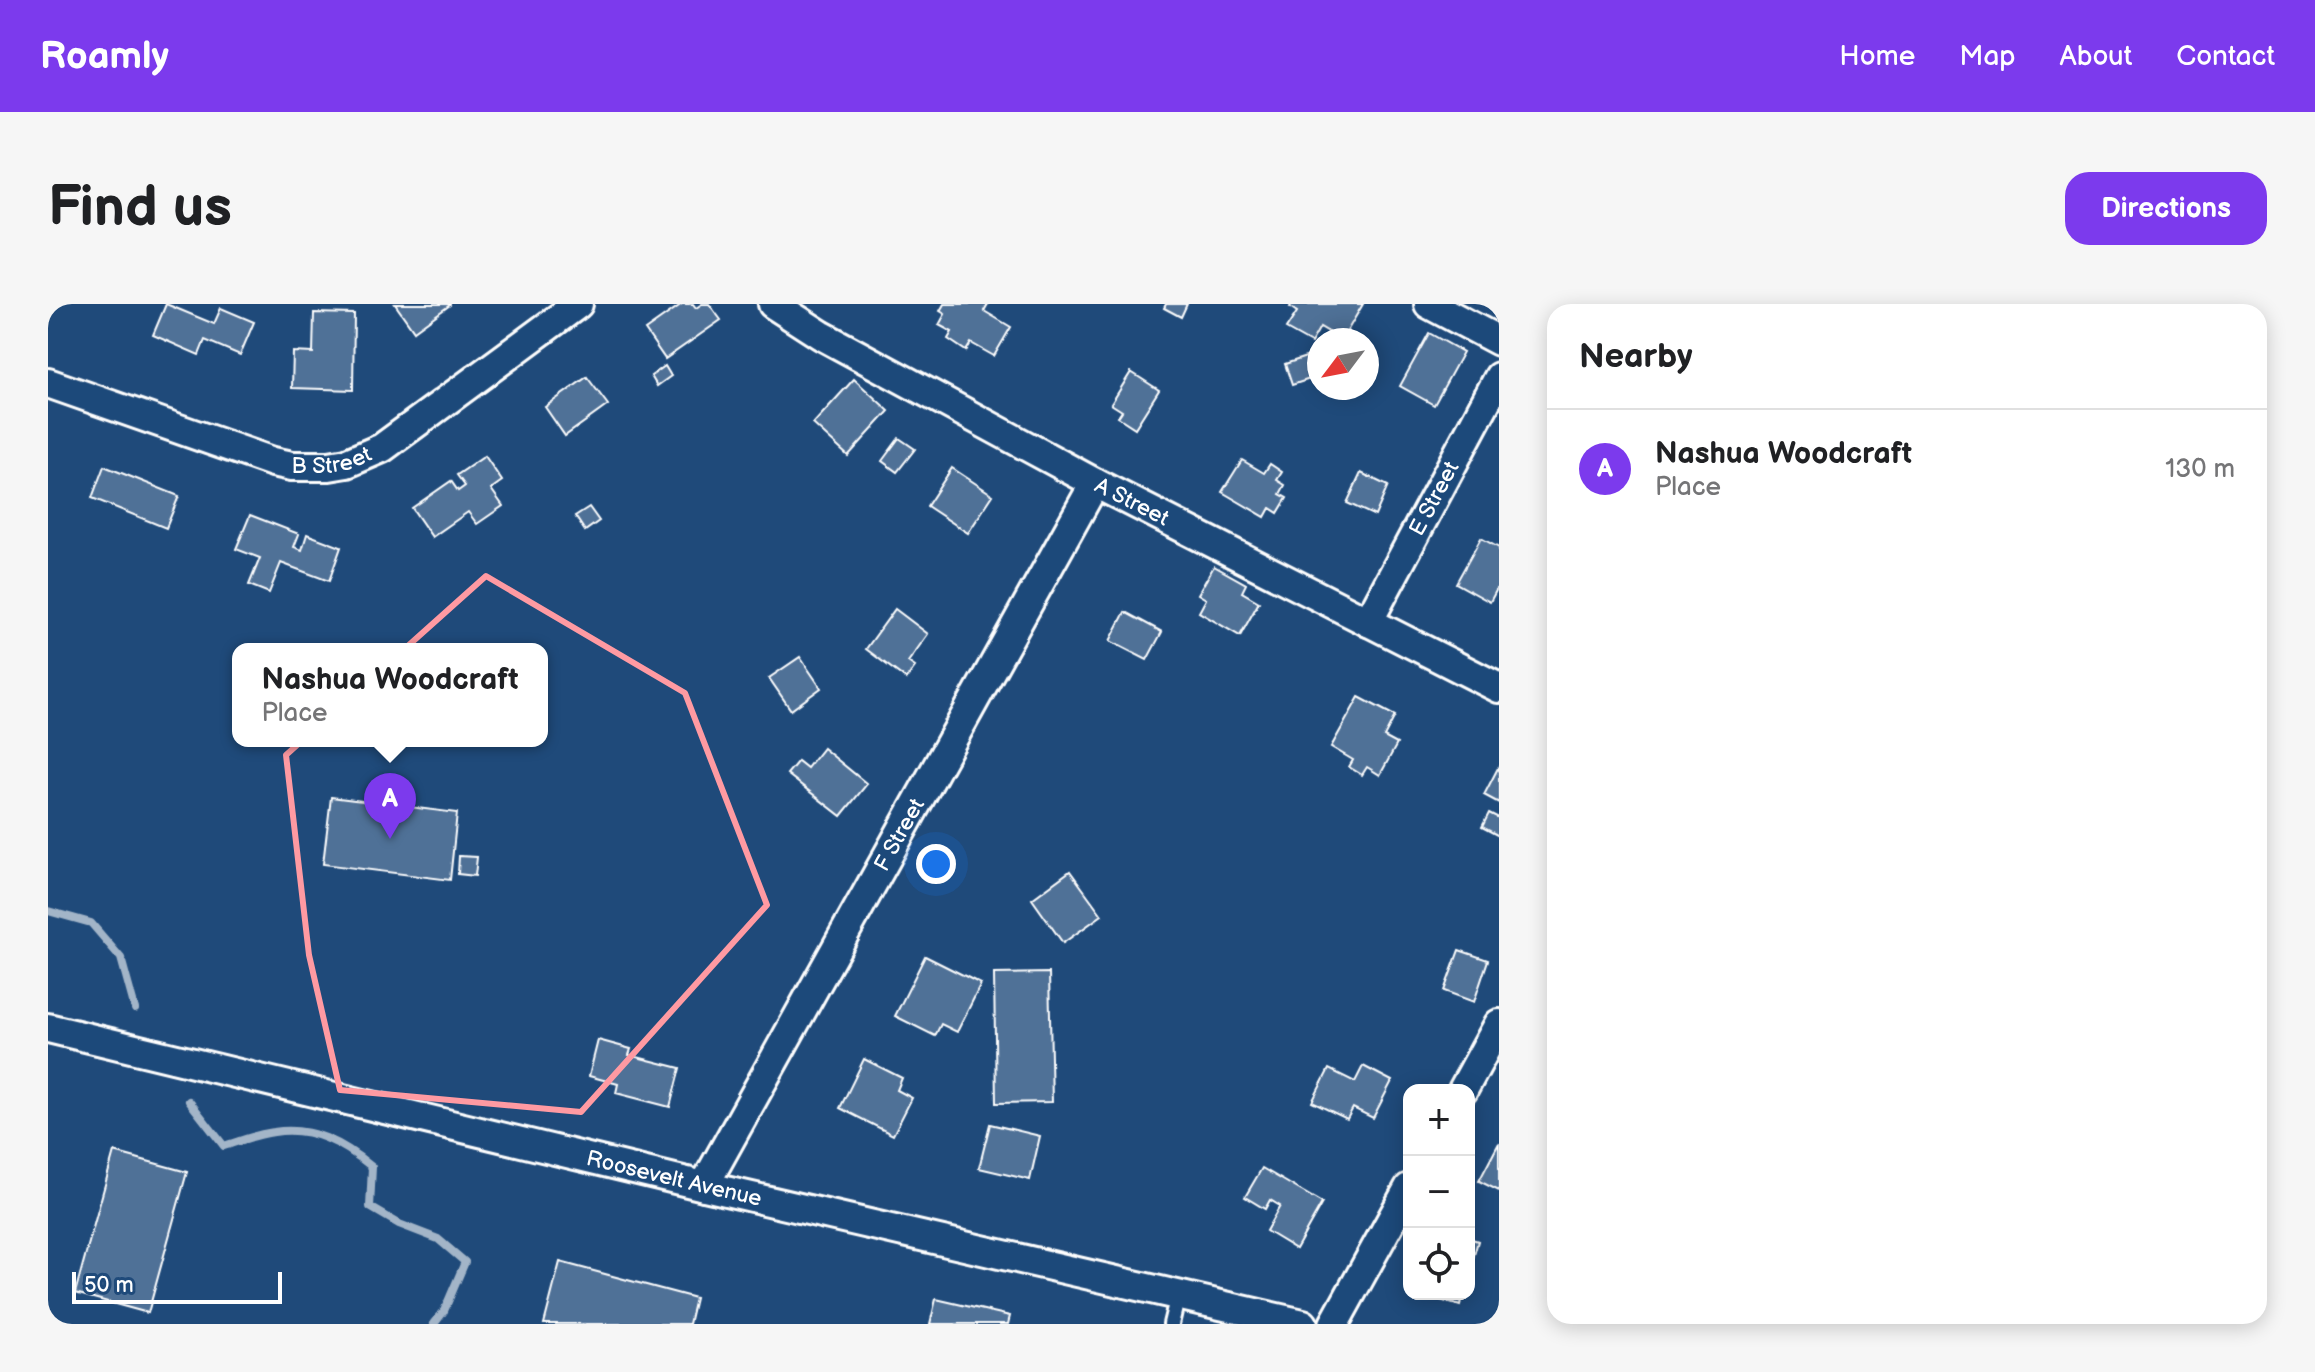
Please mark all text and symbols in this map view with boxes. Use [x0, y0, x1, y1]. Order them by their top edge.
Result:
text: Roamly [40, 34, 169, 79]
text: Home [1839, 40, 1915, 73]
text: Map [1959, 40, 2016, 73]
text: About [2060, 40, 2132, 73]
text: Contact [2176, 40, 2275, 73]
button: Directions [2065, 172, 2267, 245]
text: Find us [48, 175, 232, 242]
north arrow [1307, 328, 1379, 400]
text: Nearby [1579, 336, 1693, 377]
text: Nashua Woodcraft [1655, 436, 1912, 472]
street label: B Street [292, 440, 376, 480]
text: A [1597, 454, 1613, 485]
text: 130 m [2165, 454, 2235, 485]
street label: E Street [1403, 456, 1465, 540]
street label: A Street [1090, 472, 1174, 532]
text: Place [1655, 472, 1721, 503]
popup [232, 643, 548, 747]
text: Nashua Woodcraft [262, 662, 518, 698]
text: Place [262, 698, 327, 729]
pin: A [364, 773, 416, 839]
street label: F Street [868, 793, 931, 876]
your location [916, 844, 956, 884]
map controls [1403, 1084, 1475, 1300]
button: + [1403, 1084, 1475, 1156]
street label: Roosevelt Avenue [584, 1145, 764, 1212]
button: − [1403, 1156, 1475, 1228]
button: locate [1403, 1228, 1475, 1300]
scale bar [72, 1268, 282, 1304]
text: 50 m [84, 1272, 134, 1299]

